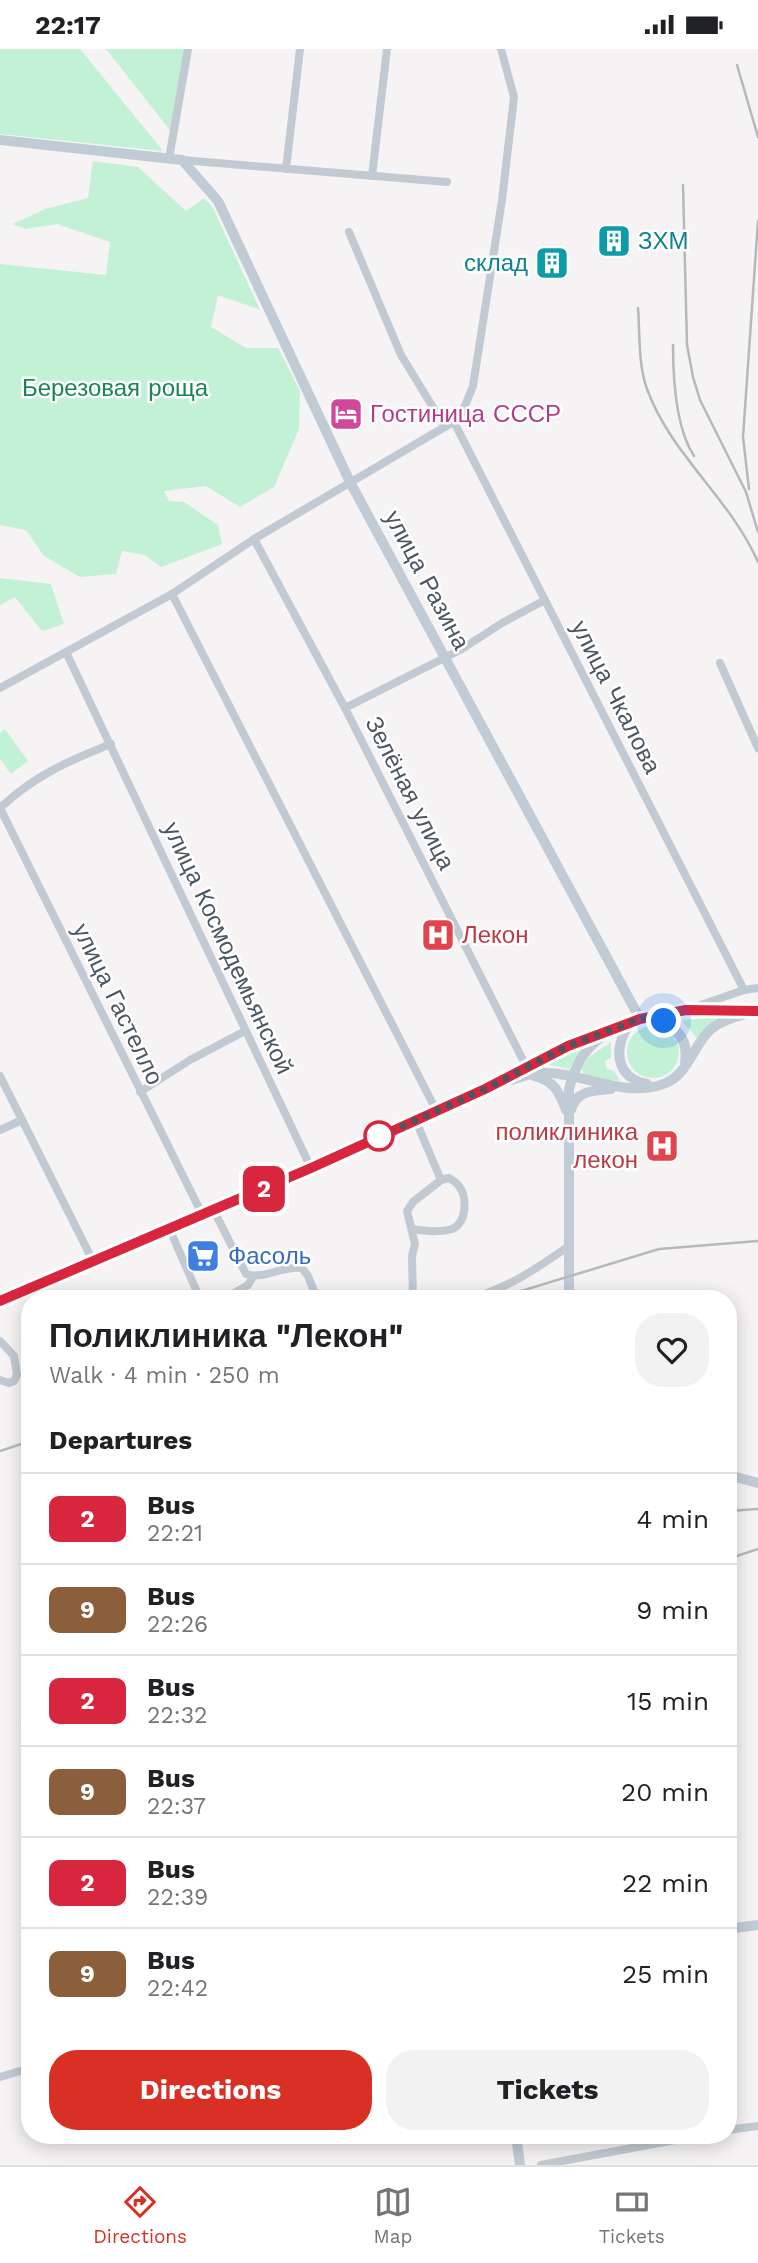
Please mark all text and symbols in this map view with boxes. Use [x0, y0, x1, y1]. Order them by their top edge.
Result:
text: 22:17 [35, 10, 101, 40]
building icon: ЗХМ [595, 222, 633, 260]
place label: ЗХМ [638, 227, 689, 255]
building icon: склад [533, 244, 571, 282]
place label: склад [464, 249, 528, 277]
park label: Березовая роща [22, 374, 209, 402]
hotel icon: Гостиница СССР [327, 395, 365, 433]
place label: Гостиница СССР [370, 400, 561, 428]
street label: улица Разина [379, 506, 476, 655]
street label: улица Чкалова [565, 616, 667, 779]
street label: Зелёная улица [359, 712, 461, 875]
street label: улица Космодемьянской [157, 817, 299, 1079]
hospital icon: Лекон [419, 916, 457, 954]
street label: улица Гастелло [67, 919, 169, 1089]
place label: Лекон [462, 921, 528, 949]
your location [646, 1003, 681, 1038]
place label: поликлиника лекон [496, 1118, 639, 1174]
unlabelled marker [364, 1121, 394, 1151]
hospital icon: поликлиника лекон [643, 1127, 681, 1165]
line badge: 2 [241, 1166, 287, 1212]
text: 2 [257, 1175, 271, 1203]
supermarket icon: Фасоль [184, 1237, 222, 1275]
place label: Фасоль [228, 1242, 311, 1270]
button: heart [635, 1313, 709, 1387]
text: Поликлиника "Лекон" [49, 1316, 403, 1355]
text: Walk · 4 min · 250 m [49, 1362, 280, 1389]
text: Departures [49, 1425, 192, 1455]
text: Bus [147, 1490, 195, 1520]
text: 4 min [636, 1504, 709, 1534]
text: 2 [80, 1505, 95, 1533]
text: 22:21 [147, 1520, 203, 1547]
text: Bus [147, 1581, 195, 1611]
text: 9 min [636, 1595, 709, 1625]
text: 9 [80, 1596, 95, 1624]
text: 22:26 [147, 1611, 208, 1638]
text: Bus [147, 1672, 195, 1702]
text: 15 min [627, 1686, 709, 1716]
text: 2 [80, 1687, 95, 1715]
text: 22:32 [147, 1702, 207, 1729]
text: Bus [147, 1763, 195, 1793]
text: 20 min [621, 1777, 709, 1807]
text: 9 [80, 1778, 95, 1806]
text: 22:37 [147, 1793, 206, 1820]
text: Bus [147, 1854, 195, 1884]
text: 22 min [622, 1868, 709, 1898]
text: 2 [80, 1869, 95, 1897]
text: 22:39 [147, 1884, 208, 1911]
text: Bus [147, 1945, 195, 1975]
text: 25 min [622, 1959, 709, 1989]
text: 9 [80, 1960, 95, 1988]
text: 22:42 [147, 1975, 208, 2002]
button: Directions [49, 2050, 372, 2130]
button: Tickets [386, 2050, 709, 2130]
tab: Directions [93, 2183, 187, 2248]
tab: Map [374, 2183, 412, 2248]
tab: Tickets [599, 2183, 665, 2248]

